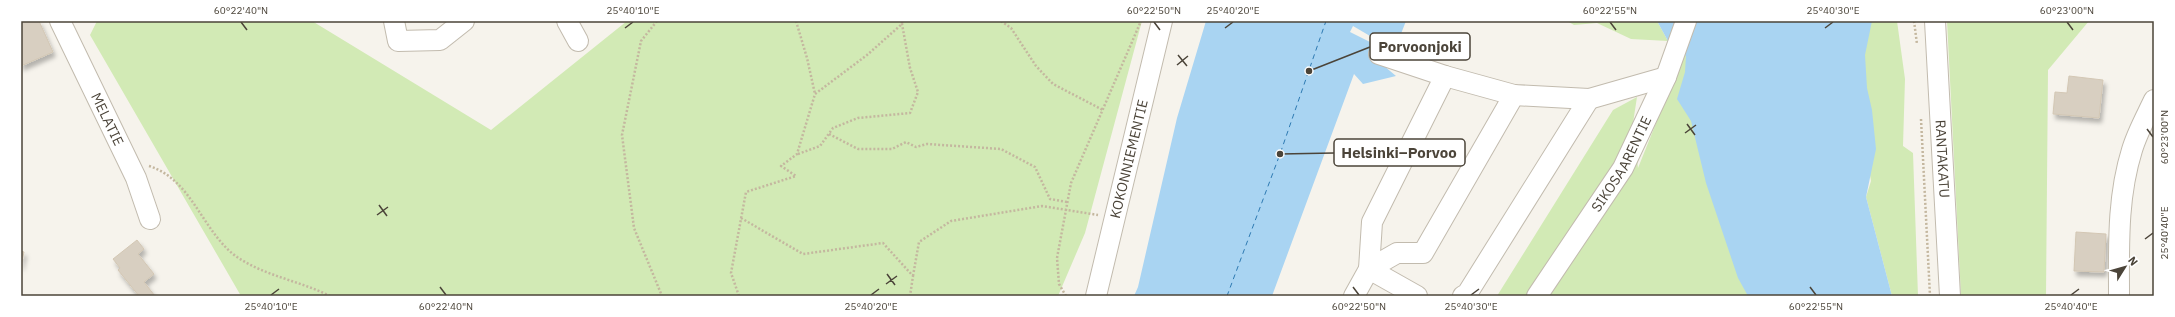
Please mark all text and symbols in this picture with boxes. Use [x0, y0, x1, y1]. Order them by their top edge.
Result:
text: 60°22'40"N [214, 4, 268, 17]
text: 25°40'10"E [606, 4, 660, 17]
text: 60°22'50"N [1127, 4, 1181, 17]
text: 25°40'20"E [1206, 4, 1260, 17]
text: 60°22'55"N [1583, 4, 1637, 17]
text: 25°40'30"E [1806, 4, 1860, 17]
text: 60°23'00"N [2040, 4, 2094, 17]
callout: Porvoonjoki [1370, 33, 1470, 60]
text: Porvoonjoki [1378, 37, 1462, 56]
street label: MELATIE [87, 90, 128, 149]
street label: KOKONNIEMENTIE [1106, 98, 1152, 220]
text: 60°23'00"N [2158, 110, 2171, 164]
street label: SIKOSAARENTIE [1587, 113, 1655, 215]
street label: RANTAKATU [1931, 119, 1954, 198]
callout: Helsinki–Porvoo [1334, 139, 1465, 166]
text: Helsinki–Porvoo [1341, 143, 1457, 162]
text: 25°40'40"E [2158, 206, 2171, 260]
north arrow [2105, 247, 2145, 287]
text: N [2125, 254, 2141, 268]
text: 25°40'10"E [244, 300, 298, 313]
text: 60°22'40"N [419, 300, 473, 313]
text: 25°40'20"E [844, 300, 898, 313]
text: 60°22'50"N [1332, 300, 1386, 313]
text: 25°40'30"E [1444, 300, 1498, 313]
text: 60°22'55"N [1789, 300, 1843, 313]
text: 25°40'40"E [2044, 300, 2098, 313]

